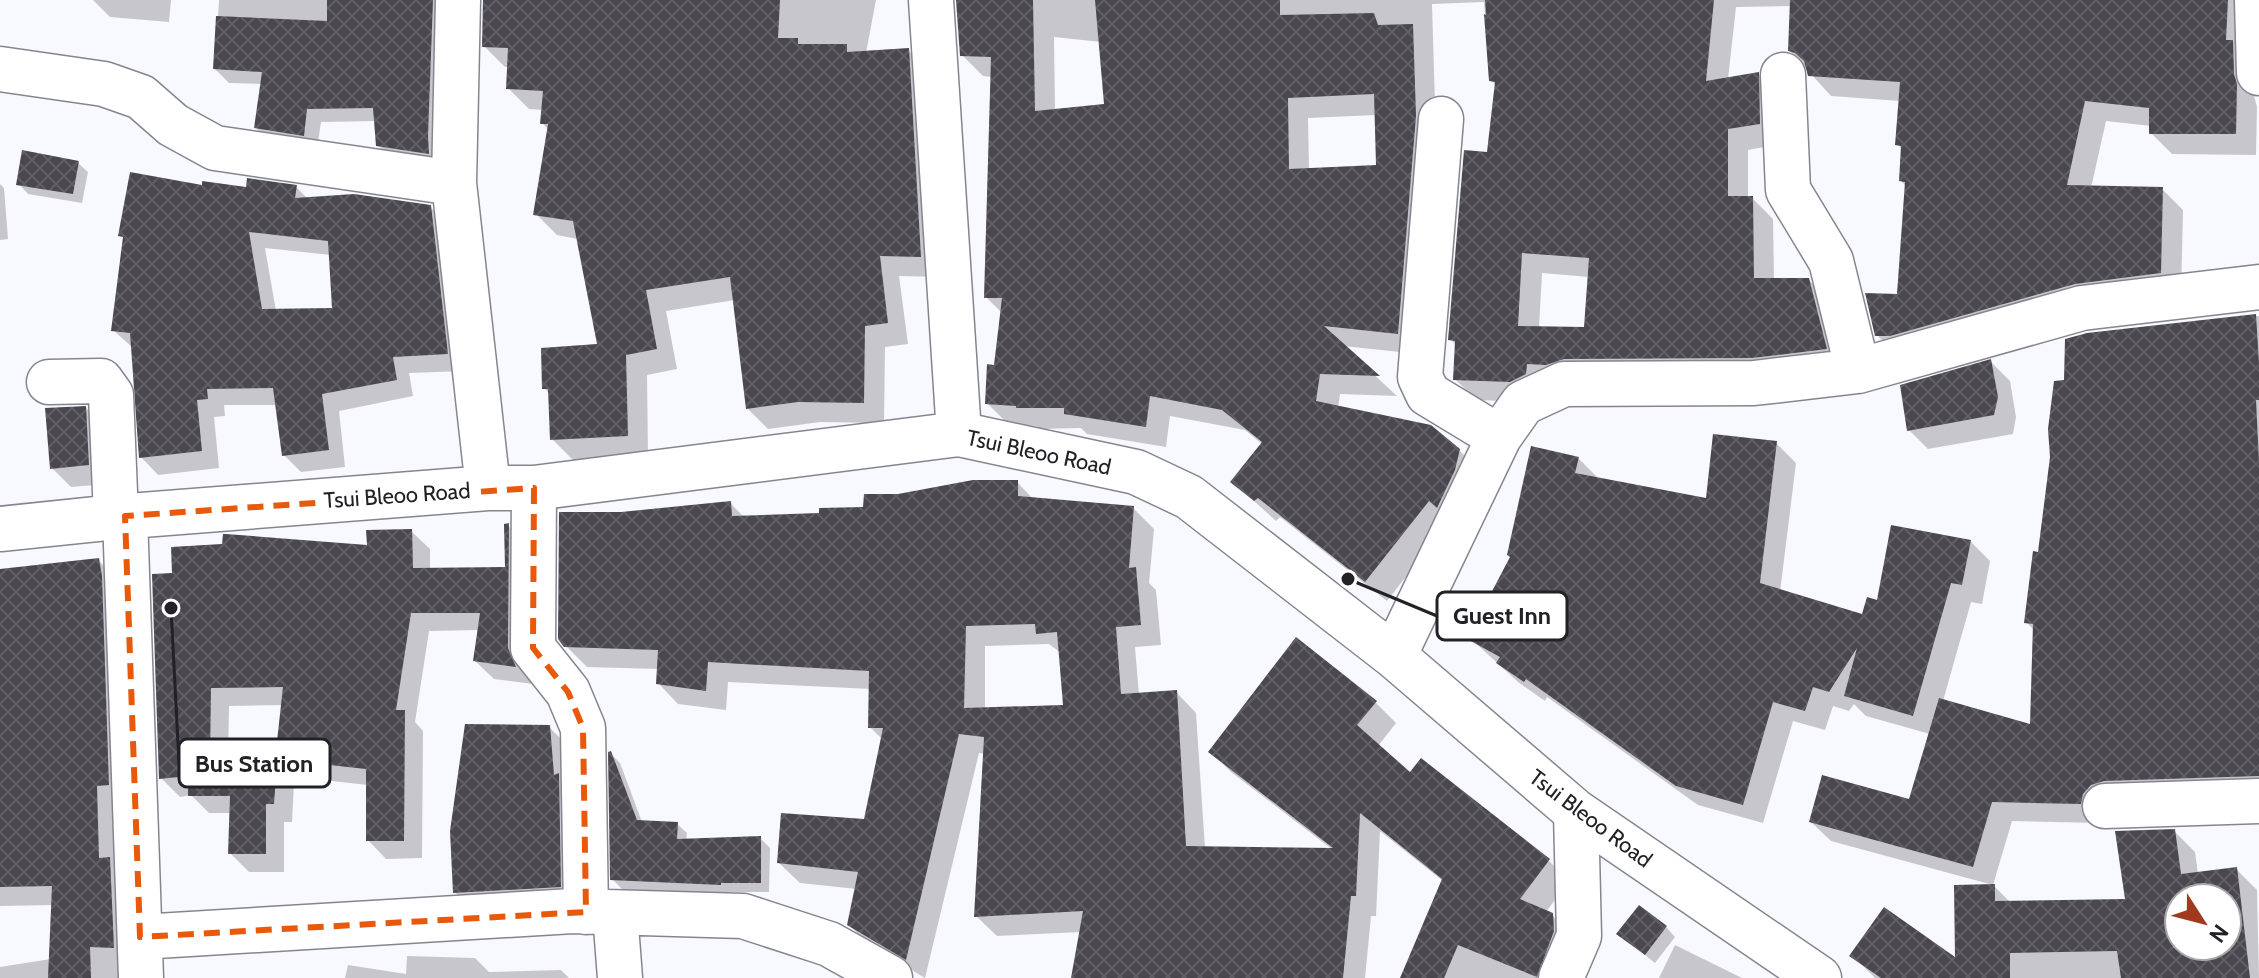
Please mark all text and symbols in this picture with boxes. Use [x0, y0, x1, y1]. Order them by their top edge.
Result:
street label: Tsui Bleoo Road [964, 424, 1114, 481]
street label: Tsui Bleoo Road [323, 477, 471, 514]
callout: Guest Inn [1437, 592, 1567, 640]
text: Guest Inn [1453, 601, 1551, 630]
callout: Bus Station [179, 739, 330, 787]
text: Bus Station [195, 749, 313, 778]
street label: Tsui Bleoo Road [1524, 763, 1657, 873]
north arrow [2163, 882, 2243, 962]
text: N [2203, 919, 2234, 948]

